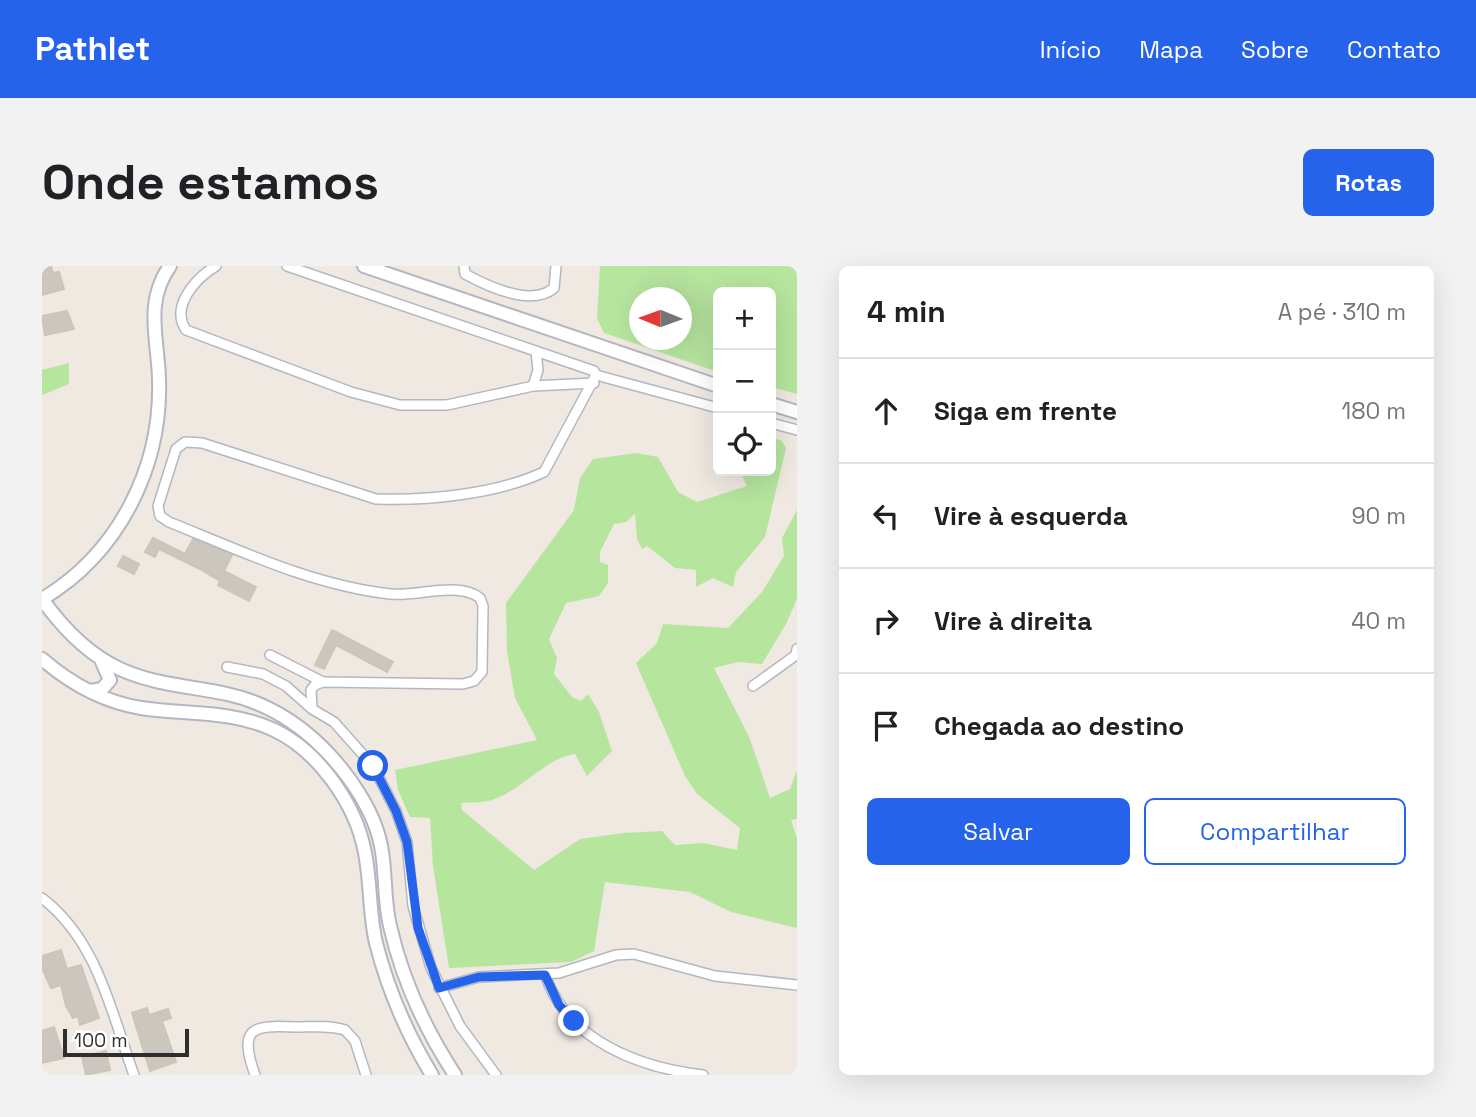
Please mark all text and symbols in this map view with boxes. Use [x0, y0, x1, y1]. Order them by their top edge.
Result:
text: Pathlet [35, 28, 150, 70]
text: Início [1040, 34, 1101, 65]
text: Mapa [1139, 34, 1203, 65]
text: Sobre [1241, 34, 1309, 65]
text: Contato [1347, 34, 1441, 65]
button: Rotas [1303, 149, 1434, 216]
text: Onde estamos [42, 151, 379, 213]
north arrow [629, 287, 692, 350]
map controls [713, 287, 776, 476]
button: + [713, 287, 776, 350]
text: 4 min [867, 292, 946, 331]
text: A pé · 310 m [1278, 297, 1406, 327]
button: − [713, 350, 776, 413]
icon: ahead [867, 392, 905, 430]
text: Siga em frente [934, 394, 1117, 428]
text: 180 m [1342, 396, 1406, 426]
button: locate [713, 413, 776, 476]
icon: left [867, 497, 905, 535]
text: Vire à esquerda [934, 499, 1128, 533]
text: 90 m [1351, 501, 1406, 531]
icon: right [867, 602, 905, 640]
text: Vire à direita [934, 604, 1092, 638]
text: 40 m [1351, 606, 1406, 636]
icon: arrive [867, 707, 905, 745]
text: Chegada ao destino [934, 709, 1184, 743]
route start [357, 750, 388, 781]
button: Salvar [867, 798, 1130, 865]
button: Compartilhar [1144, 798, 1406, 865]
route end [558, 1005, 589, 1036]
scale bar [63, 1026, 189, 1058]
text: 100 m [74, 1028, 128, 1053]

